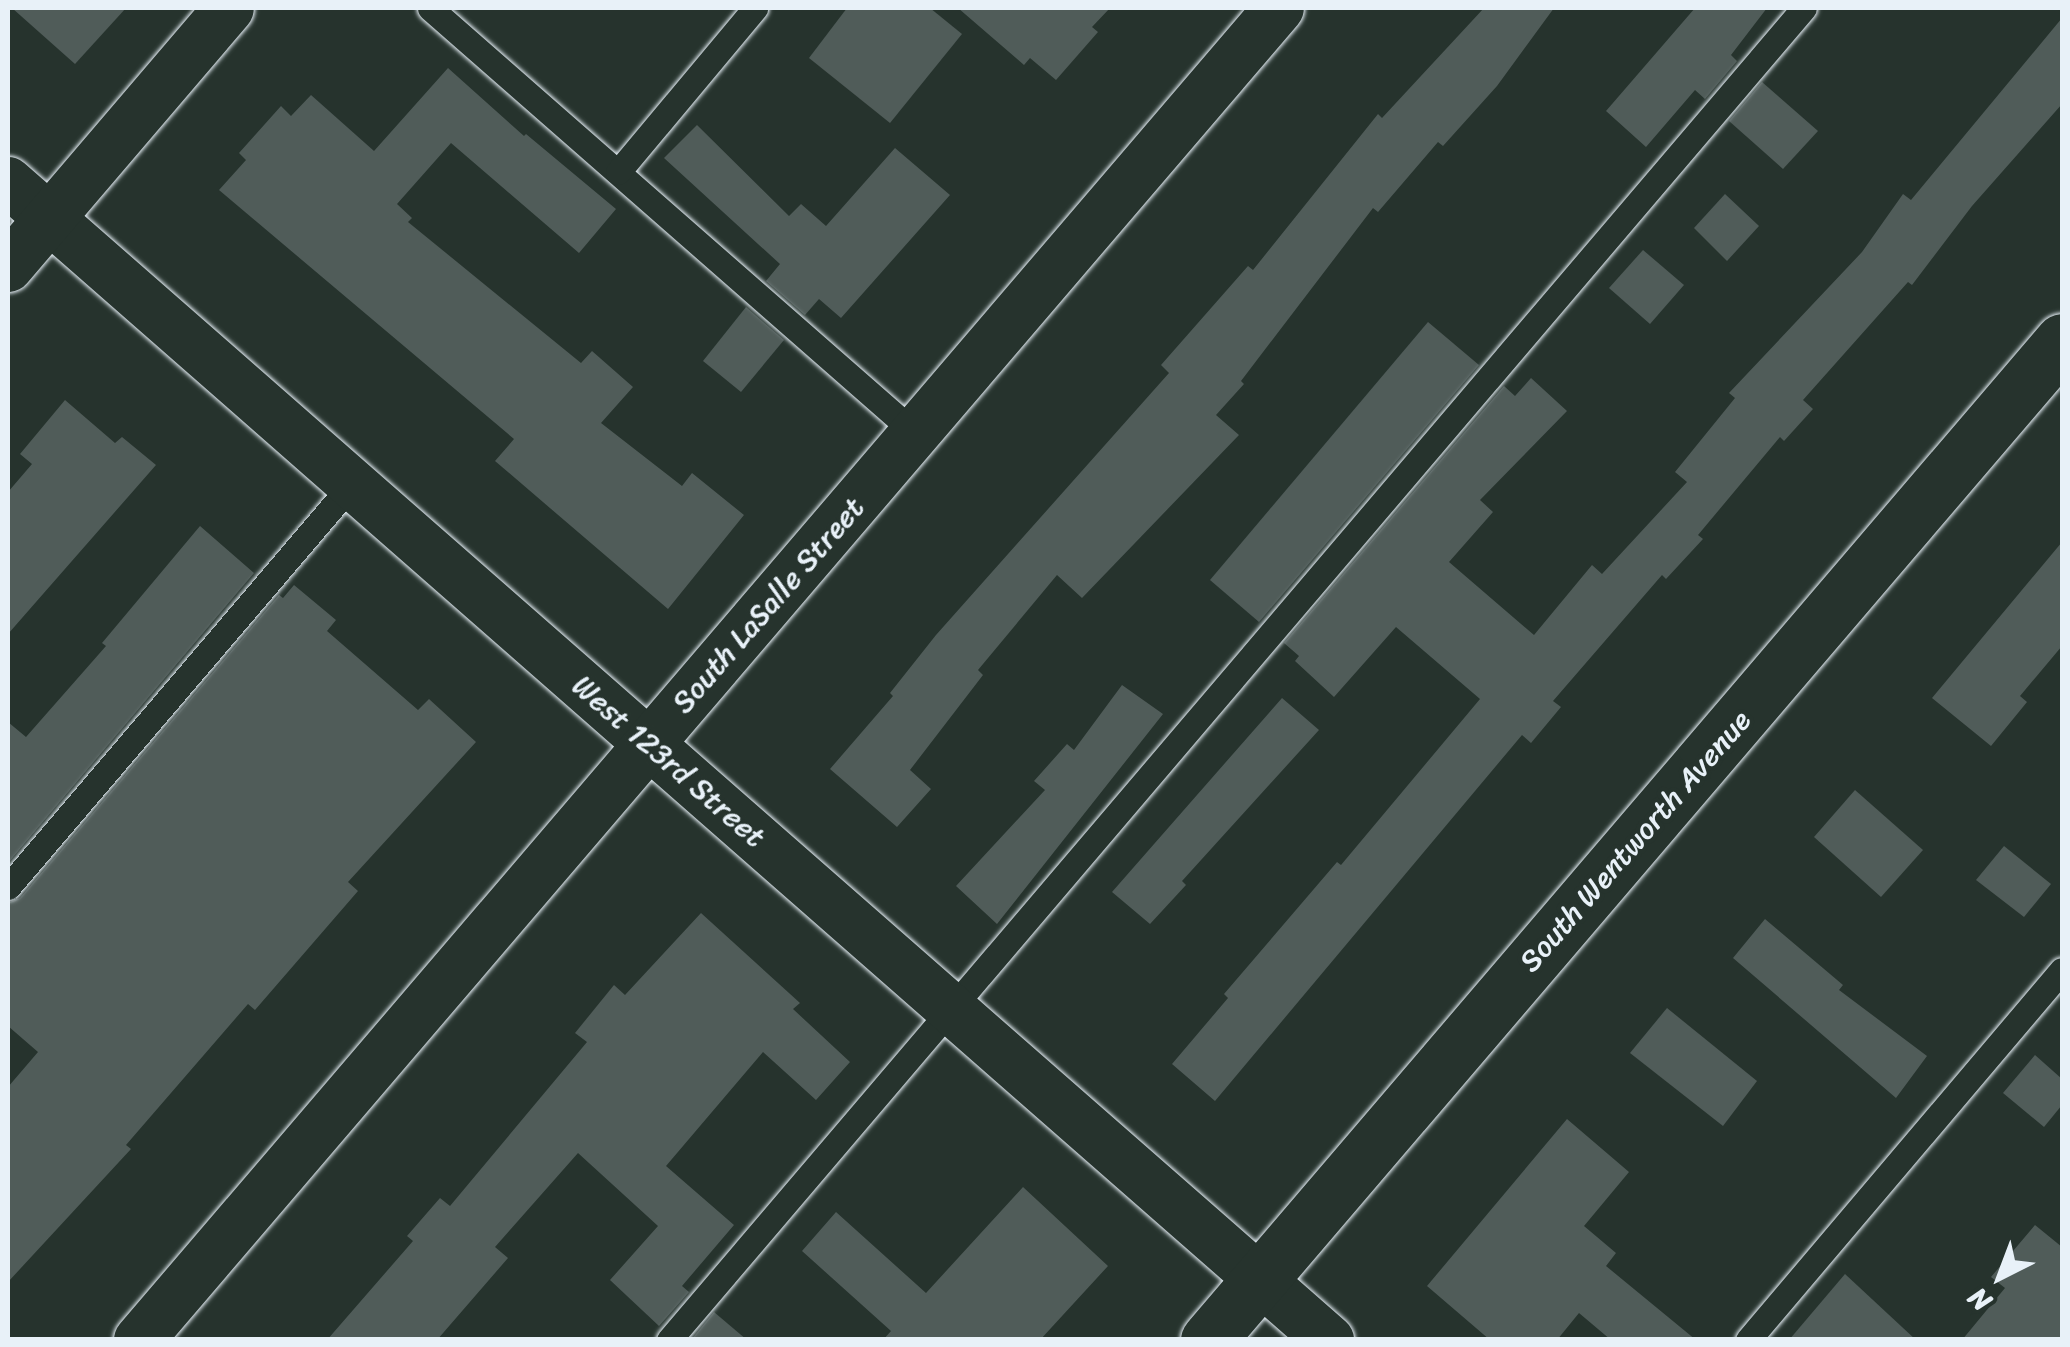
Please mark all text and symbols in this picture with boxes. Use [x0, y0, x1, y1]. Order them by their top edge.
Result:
street label: South LaSalle Street [664, 489, 872, 721]
street label: West 123rd Street [565, 668, 773, 854]
street label: South Wentworth Avenue [1511, 703, 1759, 979]
north arrow [1950, 1227, 2050, 1327]
text: N [1956, 1275, 2003, 1324]

